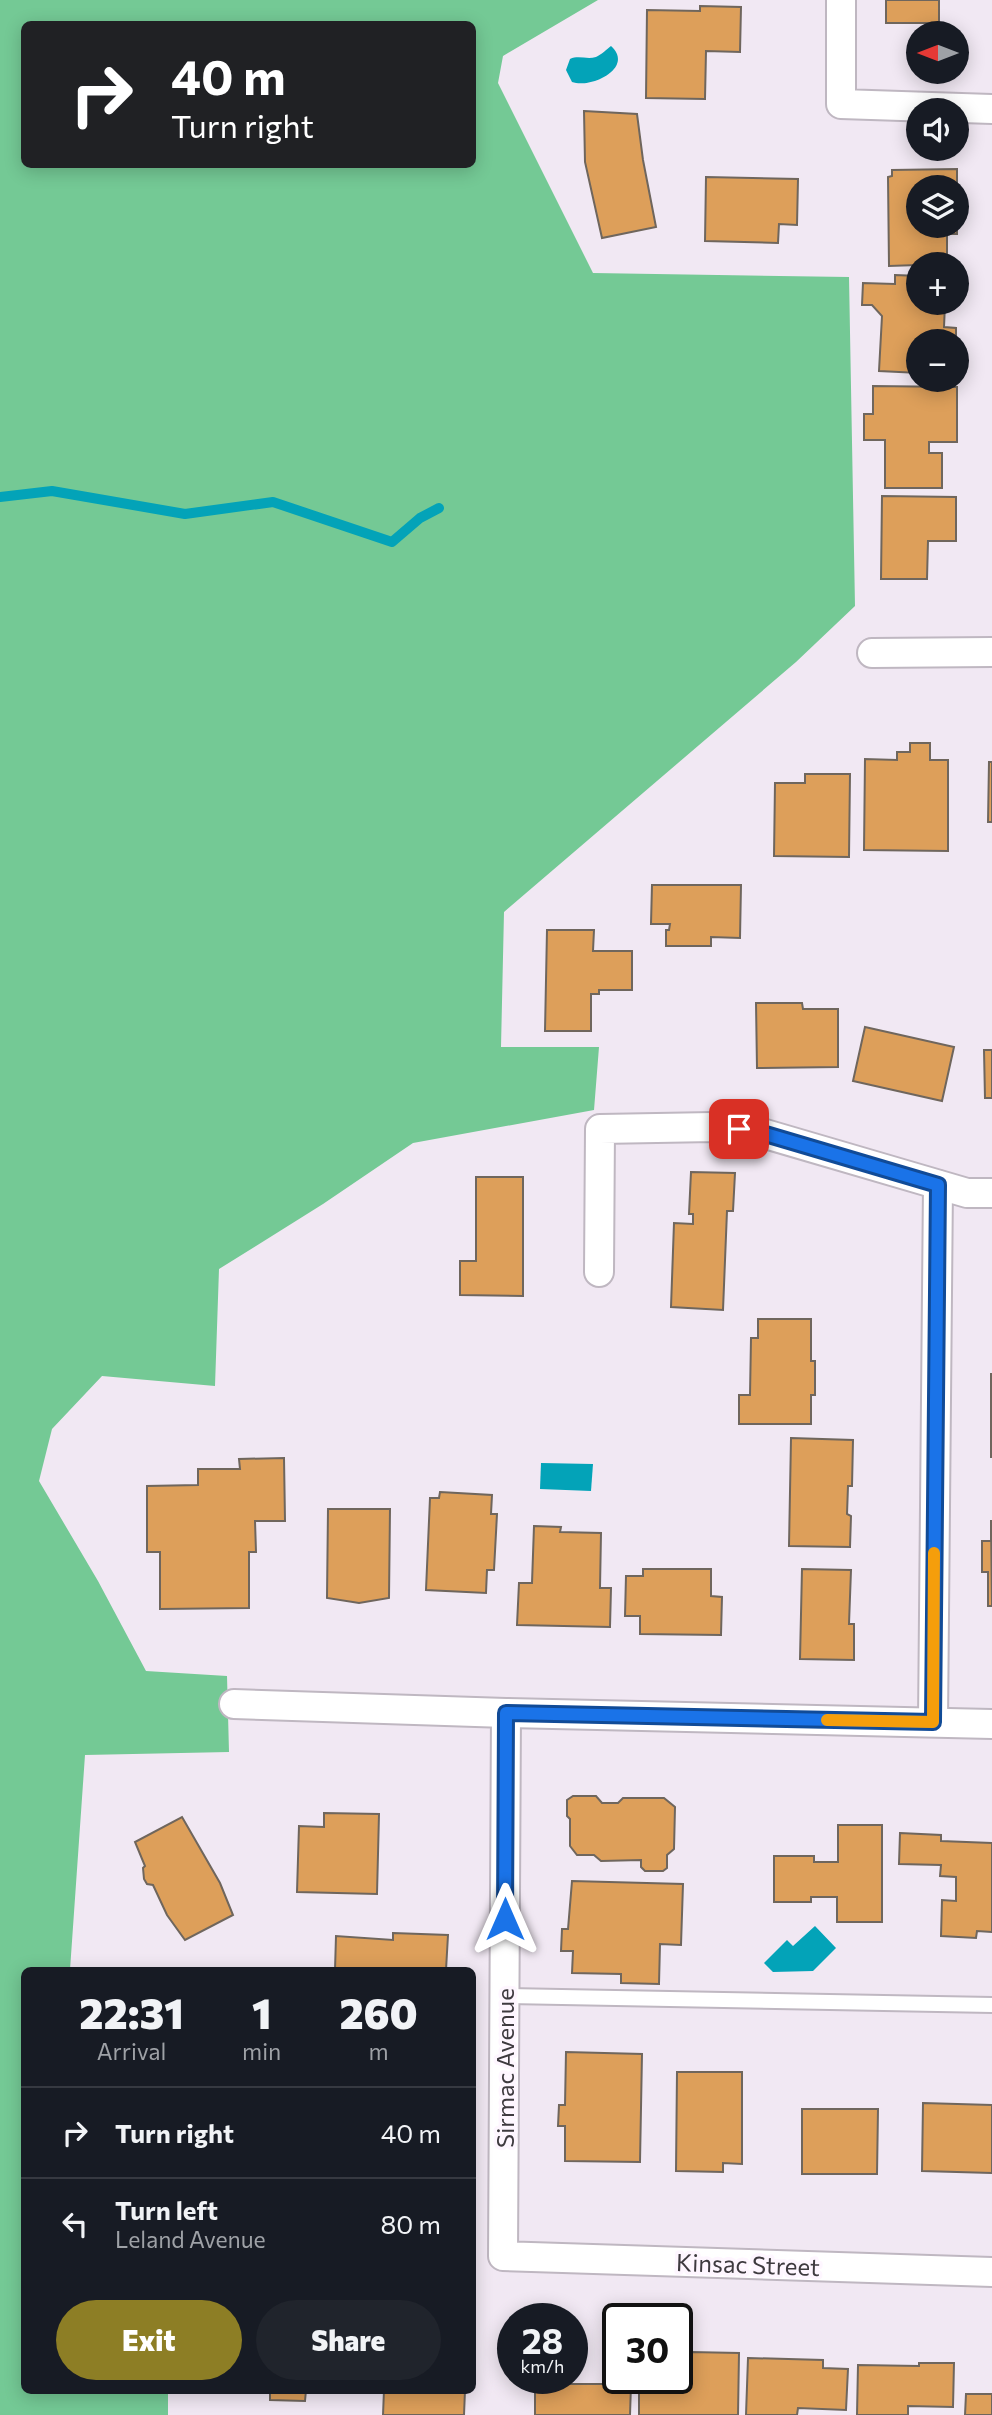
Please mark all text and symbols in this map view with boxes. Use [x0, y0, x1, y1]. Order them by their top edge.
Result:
north arrow [906, 21, 970, 84]
map controls [906, 21, 969, 392]
text: 40 m [171, 45, 286, 105]
icon: right [56, 49, 147, 140]
button: sound [906, 98, 969, 161]
text: Turn right [171, 105, 314, 145]
button: layers [906, 175, 969, 238]
button: + [906, 252, 969, 315]
button: − [906, 329, 969, 392]
pin [709, 1099, 769, 1159]
icon: arrive [720, 1110, 758, 1148]
position arrow [468, 1882, 542, 1956]
text: 22:31 [79, 1986, 184, 2038]
text: 1 [252, 1986, 271, 2038]
text: 260 [340, 1986, 418, 2038]
street label: Sirmac Avenue [490, 1988, 519, 2148]
text: Arrival [97, 2037, 166, 2065]
text: min [242, 2037, 281, 2065]
text: m [369, 2037, 389, 2065]
icon: right [56, 2114, 94, 2152]
text: Turn right [115, 2117, 234, 2148]
text: 40 m [381, 2117, 441, 2148]
text: Turn left [115, 2194, 218, 2225]
icon: left [56, 2205, 94, 2243]
text: 80 m [381, 2208, 441, 2239]
text: Leland Avenue [115, 2225, 266, 2253]
street label: Kinsac Street [676, 2247, 821, 2281]
button: Exit [56, 2300, 242, 2380]
button: Share [256, 2300, 441, 2380]
speed limit sign: 30 [602, 2303, 693, 2394]
text: 28 [522, 2318, 563, 2361]
text: km/h [521, 2355, 564, 2377]

